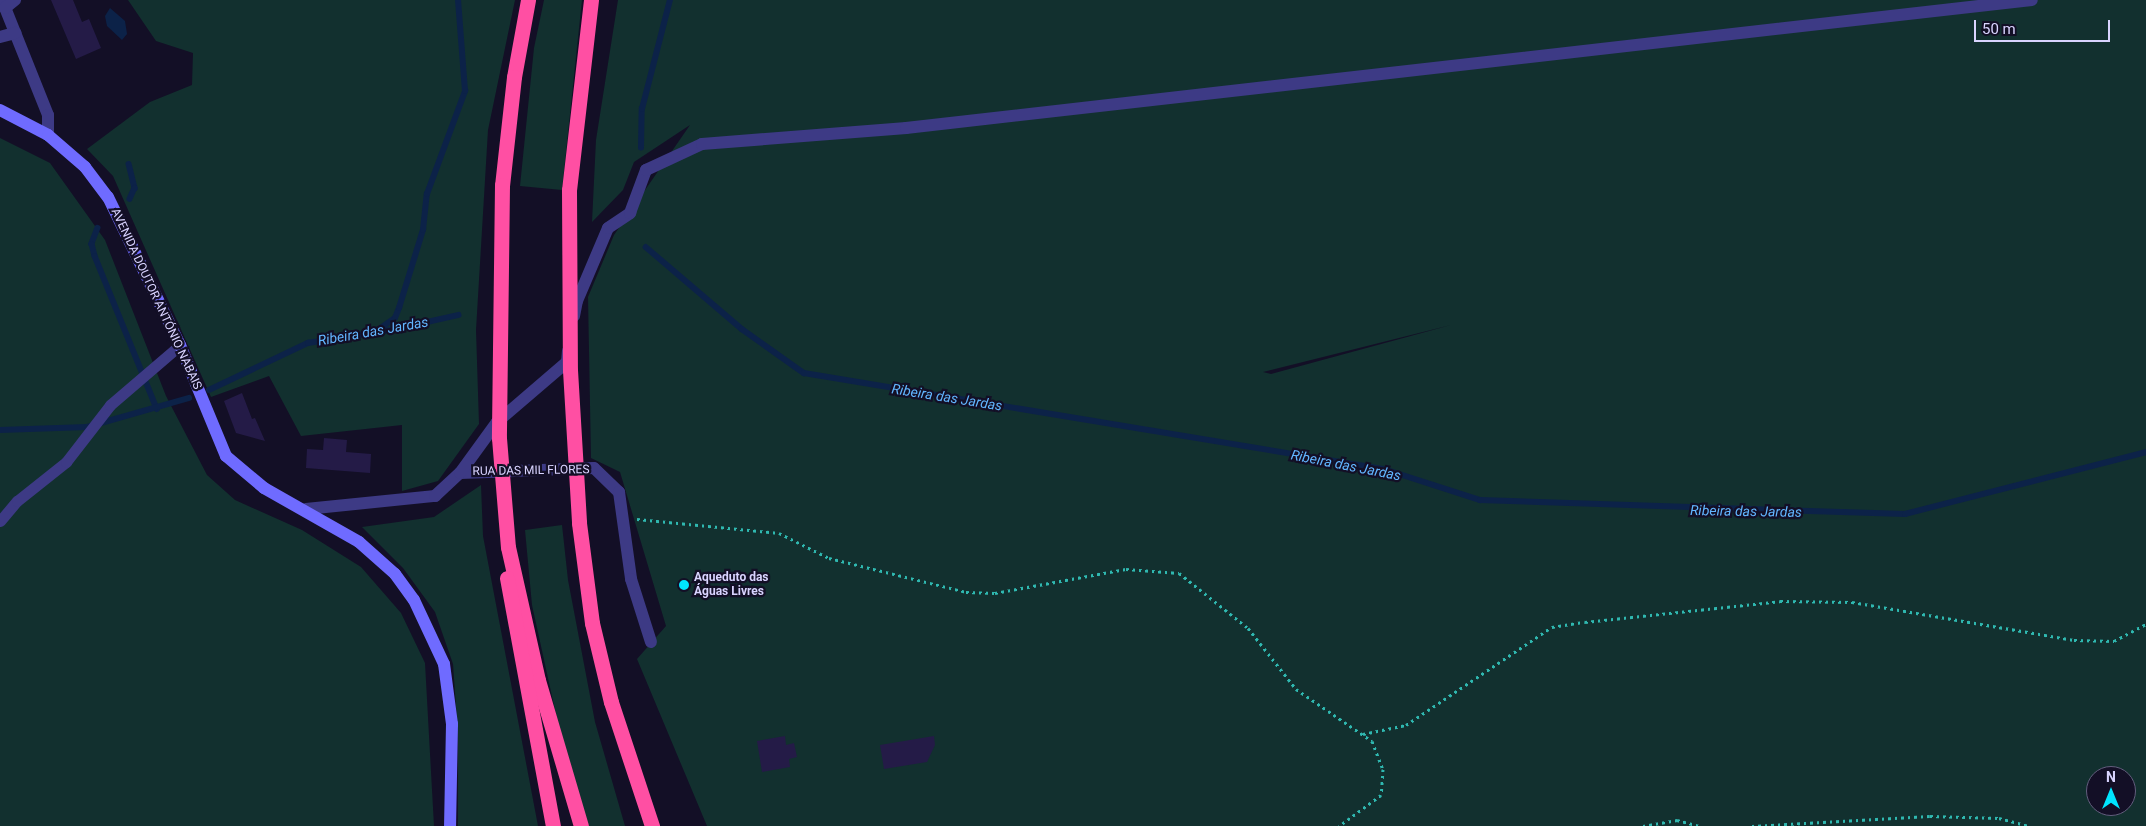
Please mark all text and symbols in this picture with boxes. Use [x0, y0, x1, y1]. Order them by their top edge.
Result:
scale bar [1976, 10, 2112, 42]
text: 50 m [1982, 20, 2016, 38]
street label: AVENIDA DOUTOR ANTÓNIO NABAIS [108, 206, 204, 392]
water label: Ribeira das Jardas [316, 313, 430, 349]
water label: Ribeira das Jardas [890, 380, 1004, 414]
water label: Ribeira das Jardas [1289, 446, 1403, 484]
street label: RUA DAS MIL FLORES [472, 463, 590, 479]
water label: Ribeira das Jardas [1690, 502, 1802, 520]
place label: Aqueduto das Águas Livres [694, 571, 769, 599]
marker: Aqueduto das Águas Livres [678, 579, 690, 591]
north arrow [2086, 766, 2136, 816]
text: N [2106, 769, 2116, 785]

